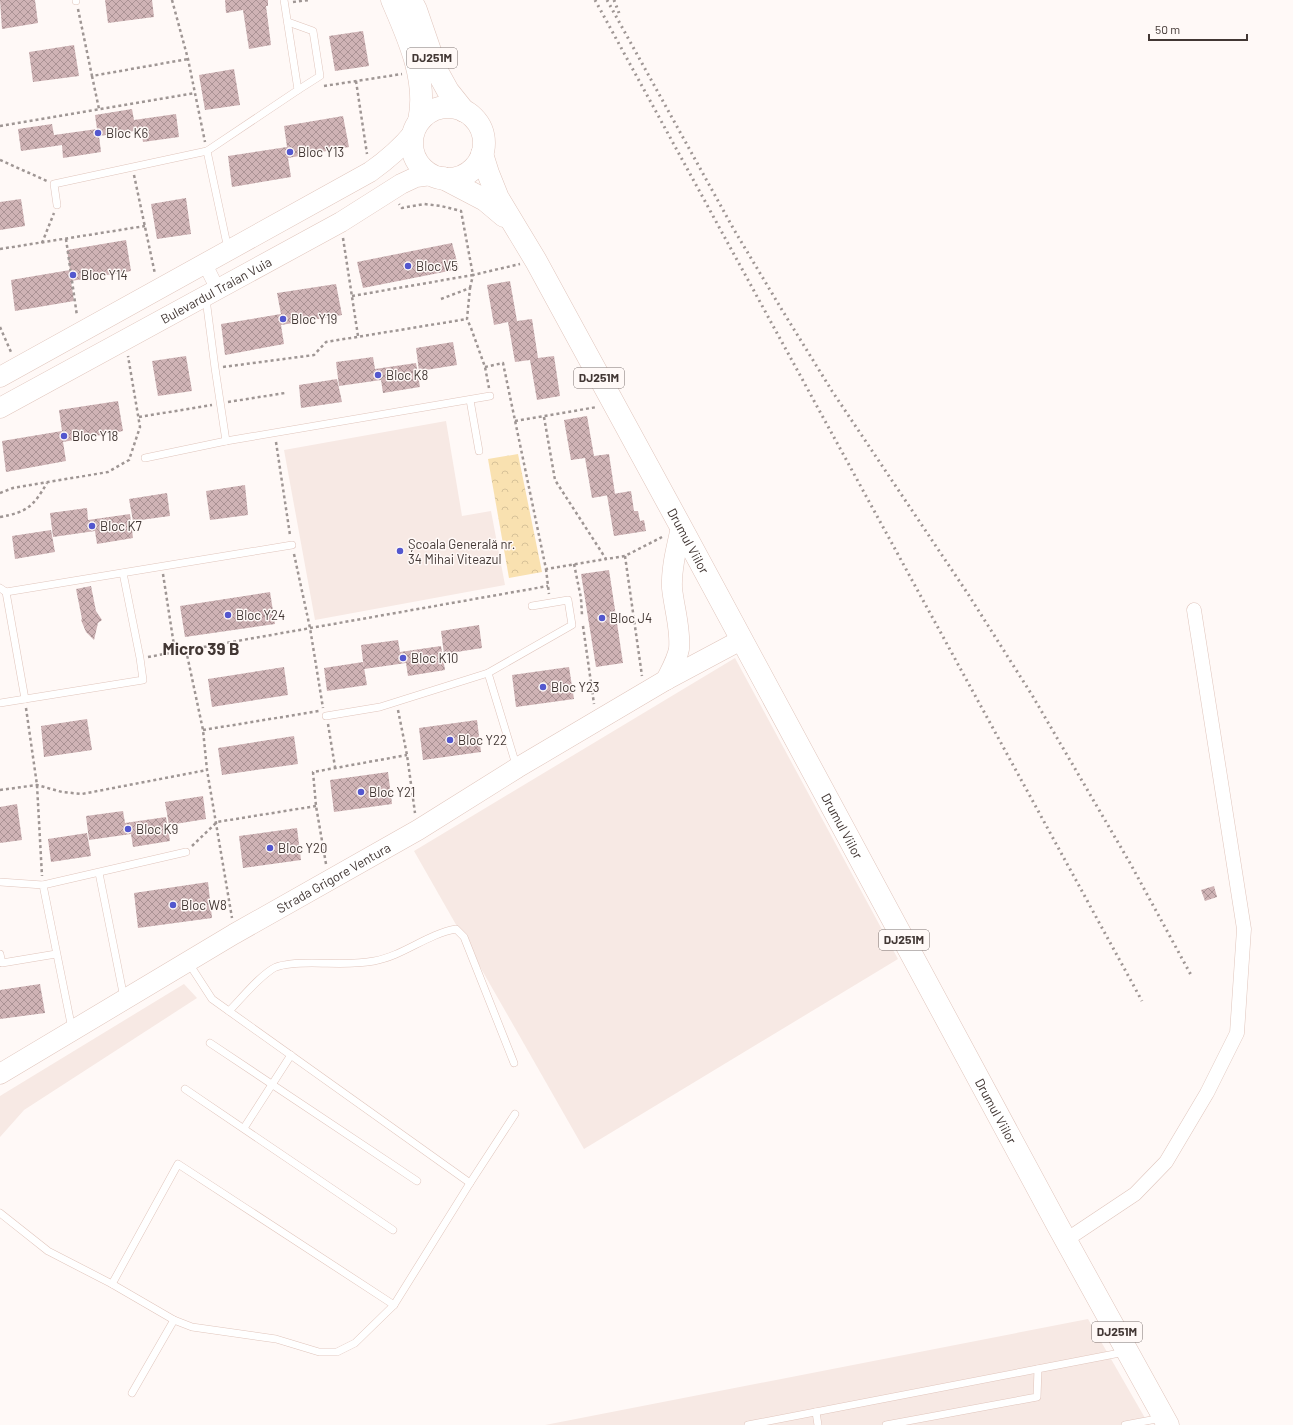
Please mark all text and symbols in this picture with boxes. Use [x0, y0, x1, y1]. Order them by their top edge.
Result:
scale bar [1149, 16, 1247, 42]
text: 50 m [1155, 22, 1180, 36]
road number: DJ251M [407, 48, 457, 68]
place label: Bloc K6 [106, 125, 149, 141]
marker: Bloc K6 [93, 128, 103, 138]
place label: Bloc Y13 [298, 144, 344, 160]
marker: Bloc Y13 [285, 147, 295, 157]
street label: Bulevardul Traian Vuia [158, 253, 274, 327]
place label: Bloc V5 [416, 258, 458, 274]
marker: Bloc V5 [403, 261, 413, 271]
place label: Bloc Y14 [81, 267, 128, 283]
marker: Bloc Y14 [68, 270, 78, 280]
place label: Bloc Y19 [291, 311, 337, 327]
marker: Bloc Y19 [278, 314, 288, 324]
place label: Bloc K8 [386, 367, 428, 383]
road number: DJ251M [574, 368, 624, 388]
marker: Bloc K8 [373, 370, 383, 380]
place label: Bloc Y18 [72, 428, 118, 444]
marker: Bloc Y18 [59, 431, 69, 441]
street label: Drumul Viilor [664, 505, 713, 577]
place label: Bloc K7 [100, 518, 142, 534]
marker: Bloc K7 [87, 521, 97, 531]
place label: Școala Generală nr. 34 Mihai Viteazul [408, 536, 515, 567]
marker: Școala Generală nr. 34 Mihai Viteazul [395, 546, 405, 556]
place label: Bloc Y24 [236, 607, 285, 623]
marker: Bloc Y24 [223, 610, 233, 620]
place label: Bloc J4 [610, 610, 652, 626]
marker: Bloc J4 [597, 613, 607, 623]
district label: Micro 39 B [163, 638, 239, 658]
place label: Bloc K10 [411, 650, 458, 666]
marker: Bloc K10 [398, 653, 408, 663]
place label: Bloc Y23 [551, 679, 600, 695]
marker: Bloc Y23 [538, 682, 548, 692]
place label: Bloc Y22 [458, 732, 507, 748]
marker: Bloc Y22 [445, 735, 455, 745]
place label: Bloc Y21 [369, 784, 415, 800]
marker: Bloc Y21 [356, 787, 366, 797]
street label: Drumul Viilor [818, 790, 867, 862]
place label: Bloc K9 [136, 821, 178, 837]
marker: Bloc K9 [123, 824, 133, 834]
street label: Strada Grigore Ventura [274, 839, 393, 916]
place label: Bloc Y20 [278, 840, 327, 856]
marker: Bloc Y20 [265, 843, 275, 853]
place label: Bloc W8 [181, 897, 227, 913]
marker: Bloc W8 [168, 900, 178, 910]
road number: DJ251M [879, 930, 929, 950]
street label: Drumul Viilor [972, 1075, 1020, 1147]
road number: DJ251M [1092, 1322, 1142, 1342]

